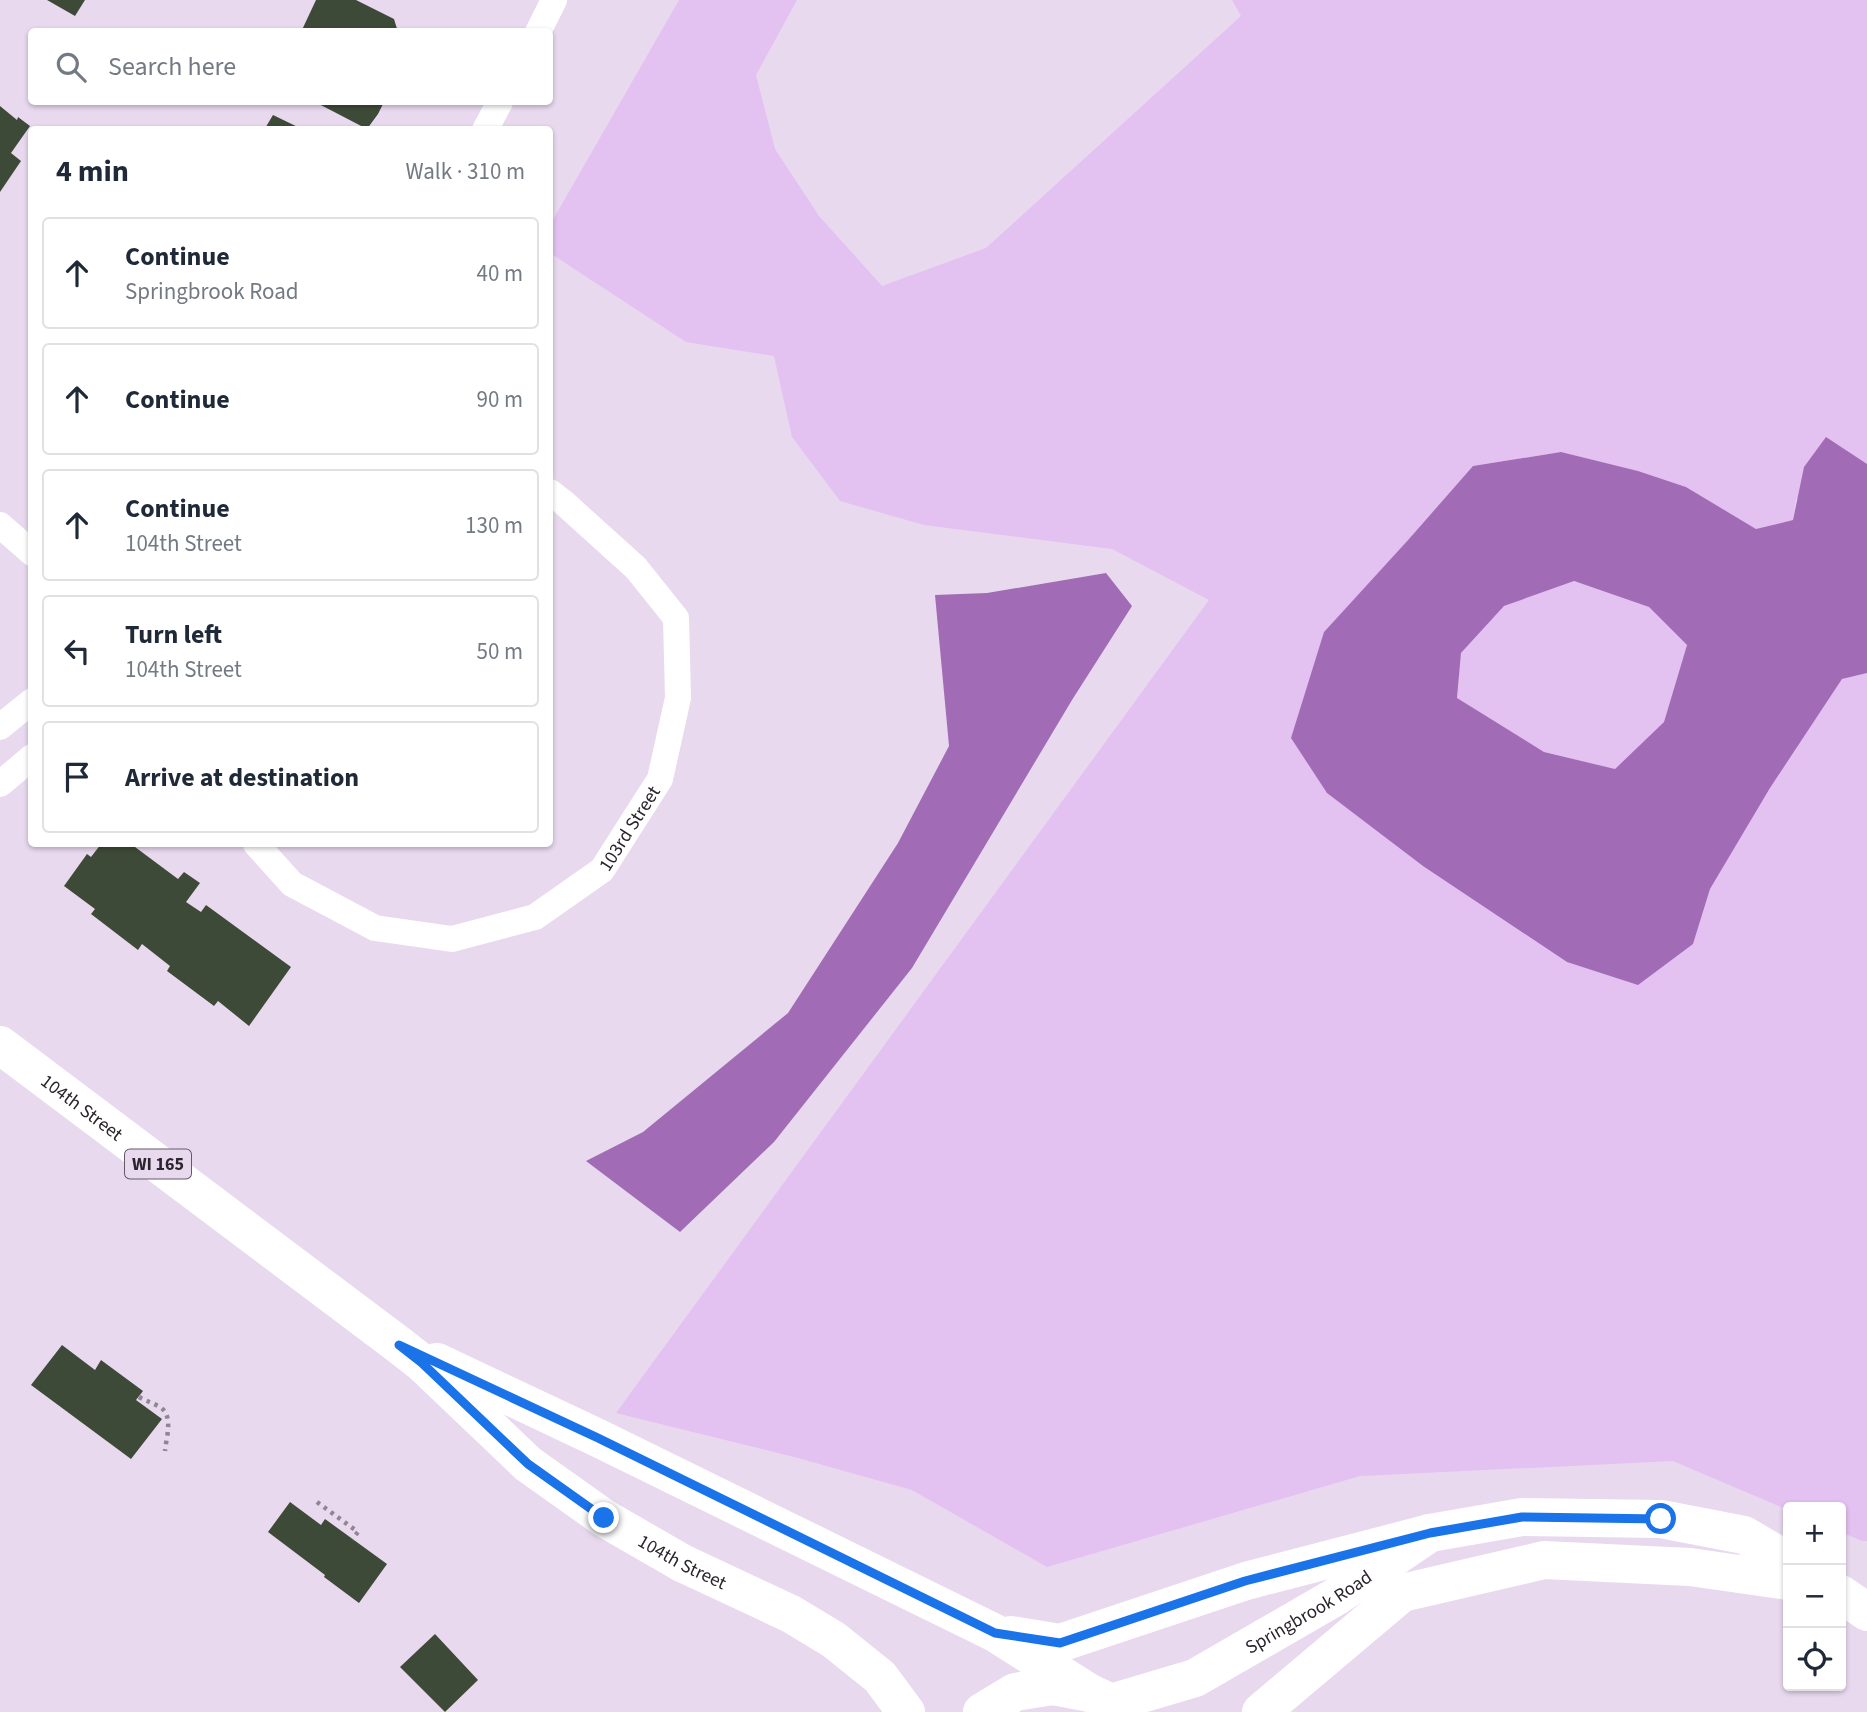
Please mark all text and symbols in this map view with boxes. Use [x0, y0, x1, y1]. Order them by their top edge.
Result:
search box [28, 28, 553, 105]
icon: search [52, 48, 90, 86]
text: Search here [108, 48, 236, 85]
text: 4 min [56, 150, 129, 193]
text: Walk · 310 m [406, 155, 525, 188]
text: Continue [125, 238, 230, 275]
icon: ahead [58, 254, 96, 292]
text: 40 m [476, 257, 523, 290]
text: Springbrook Road [125, 275, 299, 308]
icon: ahead [58, 380, 96, 418]
text: Continue [125, 381, 230, 418]
text: 90 m [476, 383, 523, 416]
text: Continue [125, 490, 230, 527]
icon: ahead [58, 506, 96, 544]
text: 130 m [465, 509, 523, 542]
text: 104th Street [125, 527, 242, 560]
text: Turn left [125, 616, 222, 653]
icon: left [58, 632, 96, 670]
text: 50 m [476, 635, 523, 668]
text: 104th Street [125, 653, 242, 686]
icon: arrive [58, 758, 96, 796]
text: Arrive at destination [125, 759, 359, 796]
street label: 103rd Street [593, 780, 668, 877]
street label: 104th Street [35, 1068, 129, 1148]
road number: WI 165 [125, 1149, 191, 1178]
route end [588, 1502, 619, 1533]
map controls [1783, 1502, 1846, 1691]
button: + [1783, 1502, 1846, 1565]
route start [1645, 1503, 1676, 1534]
street label: 104th Street [633, 1528, 731, 1597]
street label: Springbrook Road [1241, 1564, 1378, 1661]
button: − [1783, 1565, 1846, 1628]
button: locate [1783, 1628, 1846, 1691]

